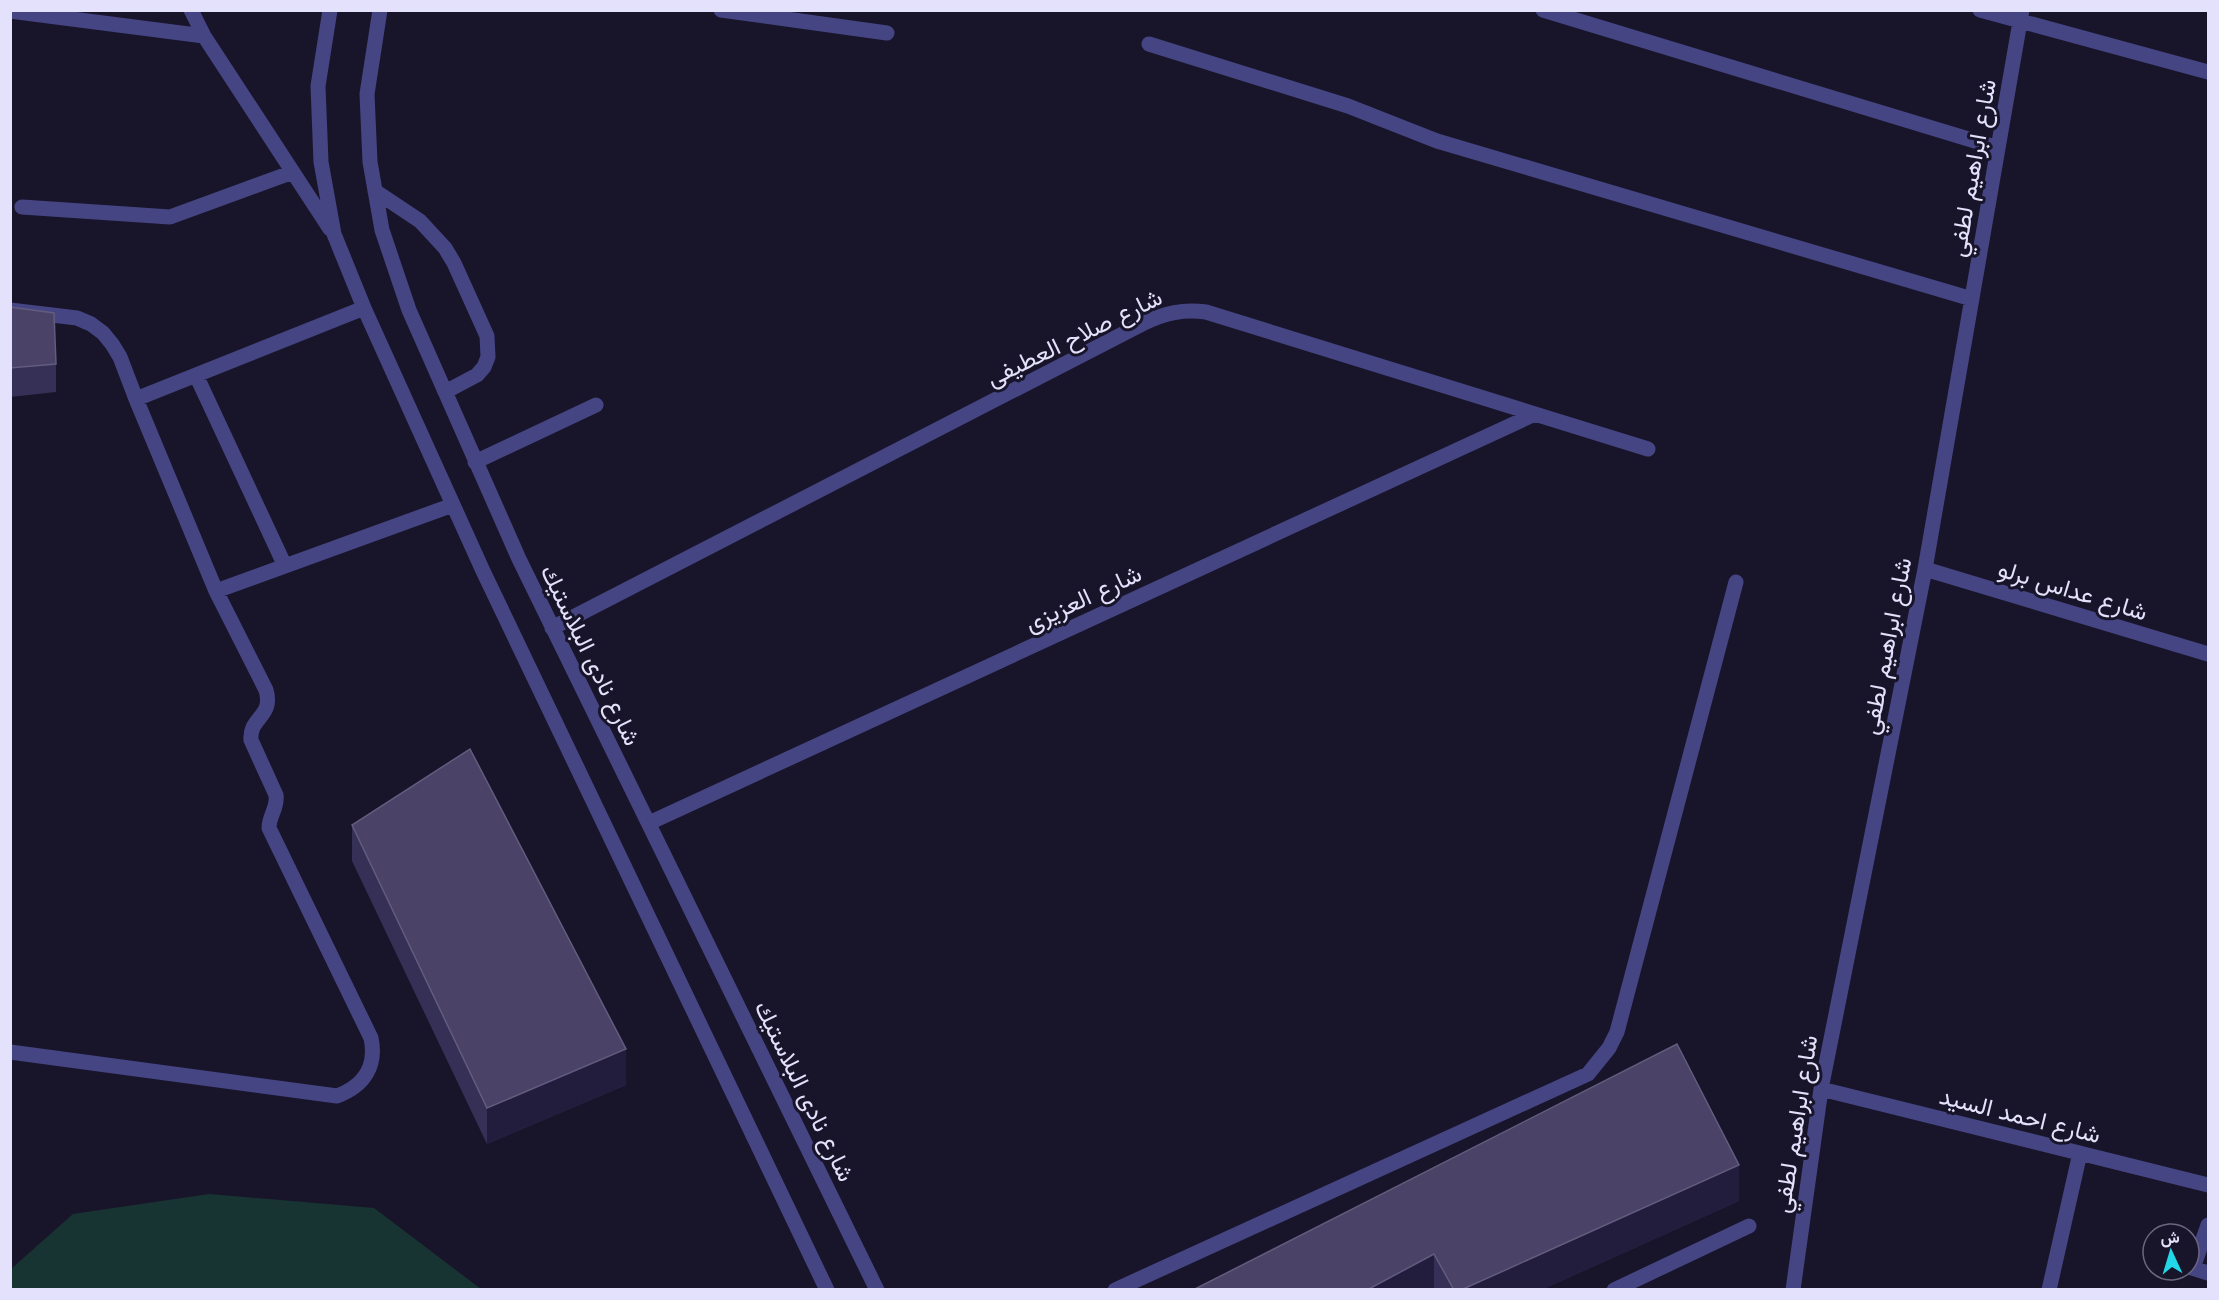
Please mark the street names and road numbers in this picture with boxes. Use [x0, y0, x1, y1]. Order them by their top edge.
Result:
street label: شارع ابراهيم لطفي [1939, 76, 2007, 260]
street label: شارع صلاح العطيفى [980, 279, 1168, 395]
street label: شارع عداس برلو [1994, 551, 2152, 629]
street label: شارع ابراهيم لطفي [1852, 554, 1922, 738]
street label: شارع العزيزى [1019, 556, 1147, 640]
street label: شارع نادى البلاستيك [532, 559, 650, 751]
street label: شارع نادى البلاستيك [746, 995, 864, 1187]
street label: شارع ابراهيم لطفي [1764, 1033, 1828, 1216]
street label: شارع احمد السيد [1936, 1078, 2104, 1152]

